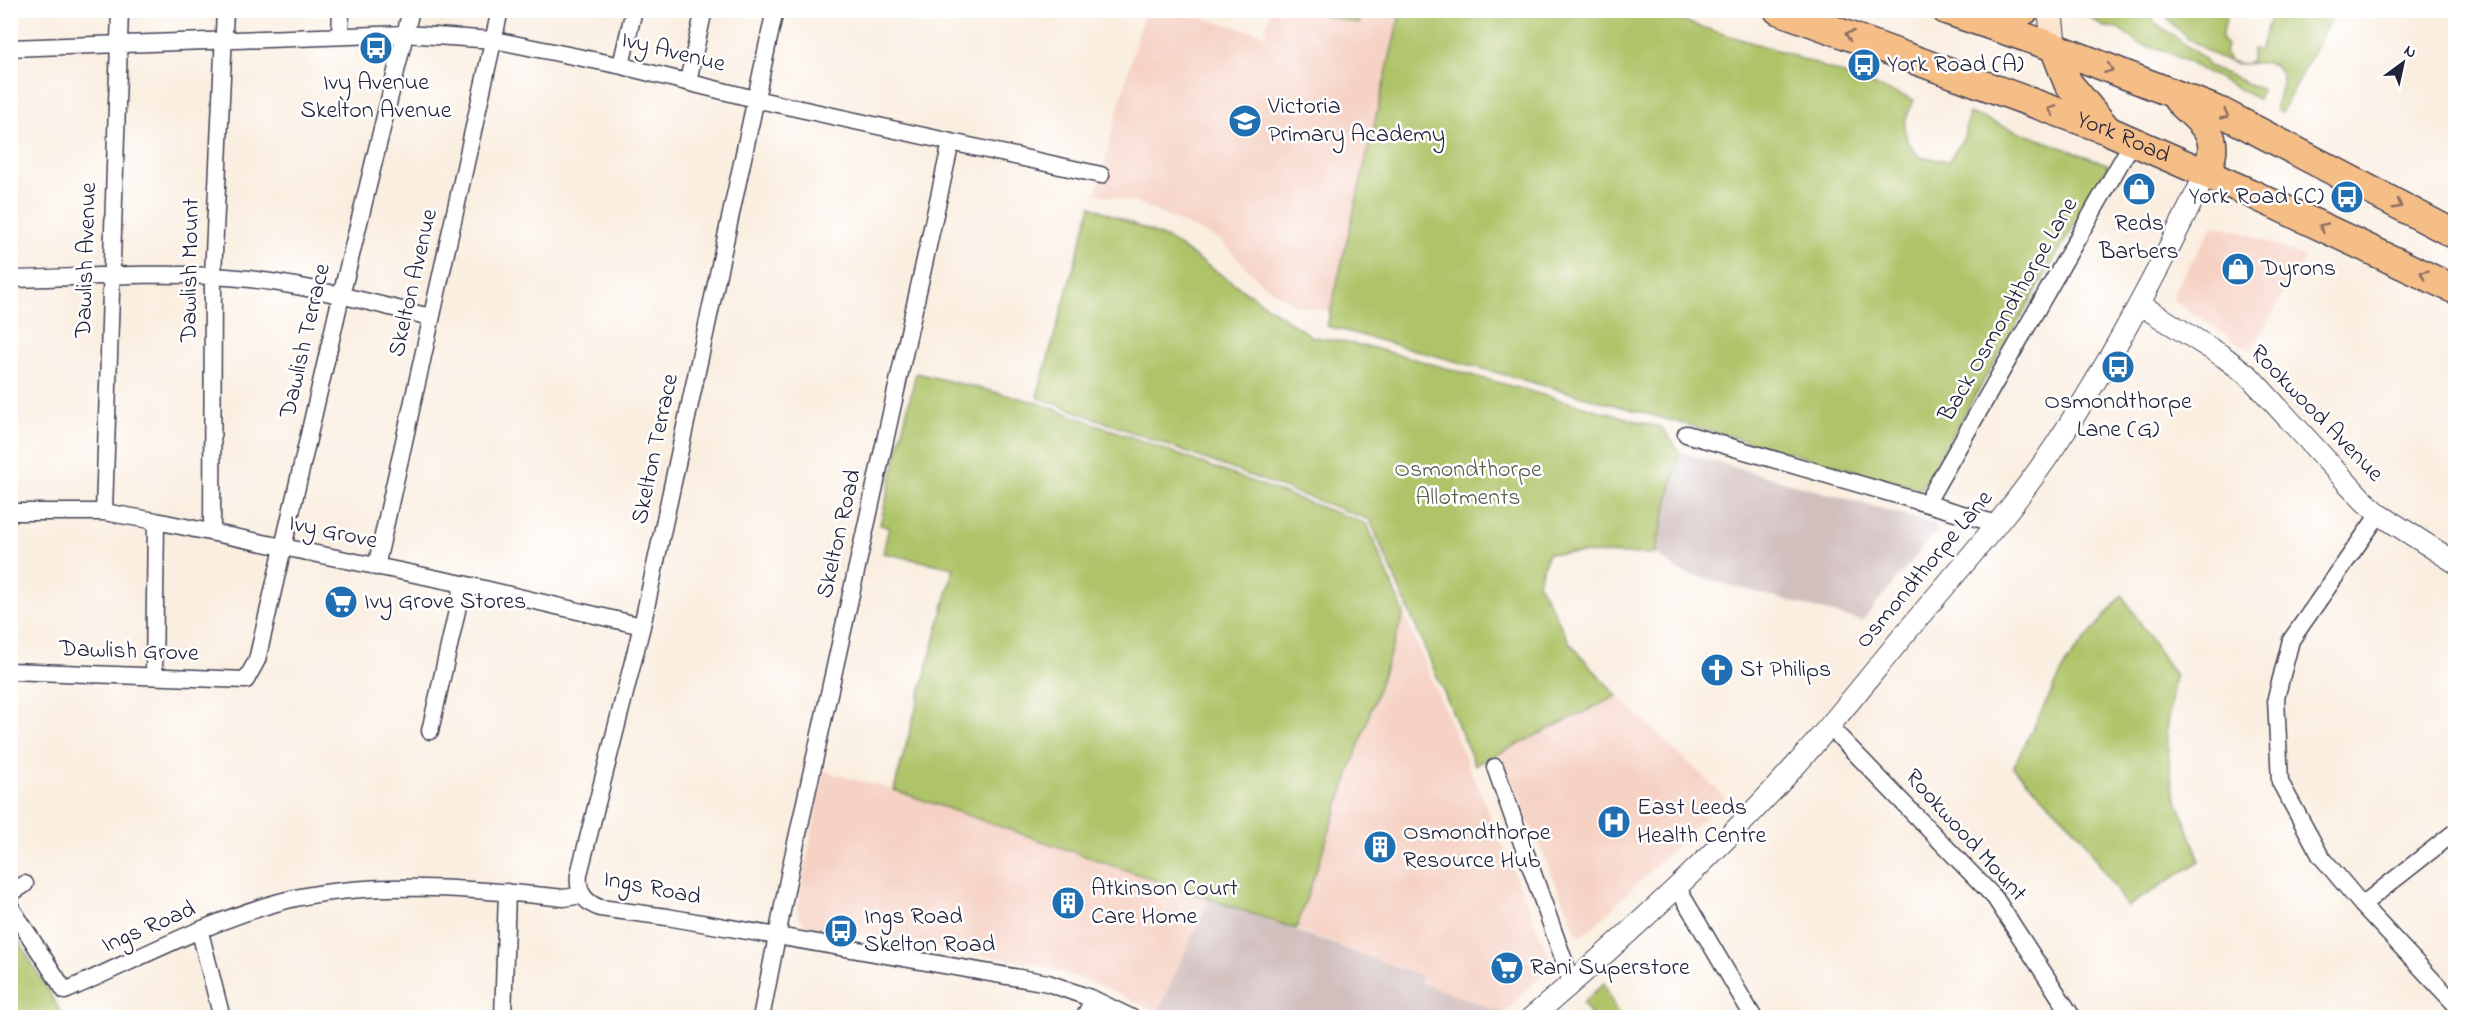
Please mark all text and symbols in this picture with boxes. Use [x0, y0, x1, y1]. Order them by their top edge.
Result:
street label: Ivy Avenue [617, 23, 729, 84]
one-way arrow [1844, 29, 1855, 42]
bus stop icon: Ivy Avenue Skelton Avenue [358, 30, 394, 66]
north arrow [2373, 33, 2433, 93]
text: N [2399, 39, 2421, 65]
bus stop icon: York Road (A) [1846, 47, 1882, 83]
place label: York Road (A) [1887, 48, 2024, 83]
one-way arrow [2103, 62, 2114, 74]
place label: Ivy Avenue Skelton Avenue [301, 66, 452, 129]
place label: Victoria Primary Academy [1267, 90, 1445, 154]
school or university icon: Victoria Primary Academy [1227, 103, 1263, 139]
street label: York Road [2071, 103, 2176, 173]
one-way arrow [2047, 104, 2058, 117]
one-way arrow [2218, 107, 2229, 119]
shop icon: Reds Barbers [2121, 171, 2157, 207]
bus stop icon: York Road (C) [2329, 179, 2365, 215]
place label: York Road (C) [2189, 180, 2324, 215]
street label: Dawlish Avenue [67, 181, 107, 339]
street label: Back Osmondthorpe Lane [1930, 191, 2088, 430]
street label: Dawlish Mount [172, 197, 210, 344]
one-way arrow [2392, 198, 2402, 209]
street label: Skelton Avenue [380, 205, 448, 360]
place label: Reds Barbers [2098, 207, 2179, 270]
one-way arrow [2318, 223, 2329, 235]
shop icon: Dyrons [2220, 251, 2256, 287]
place label: Dyrons [2260, 252, 2336, 288]
street label: Dawlish Terrace [271, 260, 341, 423]
one-way arrow [2419, 270, 2430, 282]
street label: Rookwood Avenue [2241, 337, 2391, 491]
bus stop icon: Osmondthorpe Lane (G) [2100, 349, 2136, 385]
street label: Skelton Terrace [623, 370, 689, 527]
place label: Osmondthorpe Lane (G) [2044, 385, 2192, 448]
park label: Osmondthorpe Allotments [1394, 453, 1542, 516]
street label: Skelton Road [808, 466, 872, 602]
street label: Osmondthorpe Lane [1848, 483, 2002, 657]
street label: Ivy Grove [285, 507, 381, 560]
supermarket icon: Ivy Grove Stores [323, 584, 359, 620]
place label: Ivy Grove Stores [364, 585, 526, 621]
street label: Dawlish Grove [58, 632, 200, 672]
church icon: St Philips [1699, 652, 1735, 688]
place label: St Philips [1740, 653, 1831, 688]
street label: Rookwood Mount [1896, 762, 2034, 910]
place label: East Leeds Health Centre [1637, 791, 1766, 854]
hospital icon: East Leeds Health Centre [1596, 804, 1632, 840]
place label: Osmondthorpe Resource Hub [1403, 816, 1551, 879]
building icon: Osmondthorpe Resource Hub [1362, 829, 1398, 865]
street label: Ings Road [600, 862, 704, 916]
place label: Atkinson Court Care Home [1091, 872, 1238, 935]
building icon: Atkinson Court Care Home [1050, 885, 1086, 921]
street label: Ings Road [97, 892, 202, 963]
place label: Ings Road Skelton Road [864, 900, 996, 963]
bus stop icon: Ings Road Skelton Road [823, 913, 859, 949]
supermarket icon: Rani Superstore [1489, 950, 1525, 986]
place label: Rani Superstore [1530, 951, 1690, 986]

